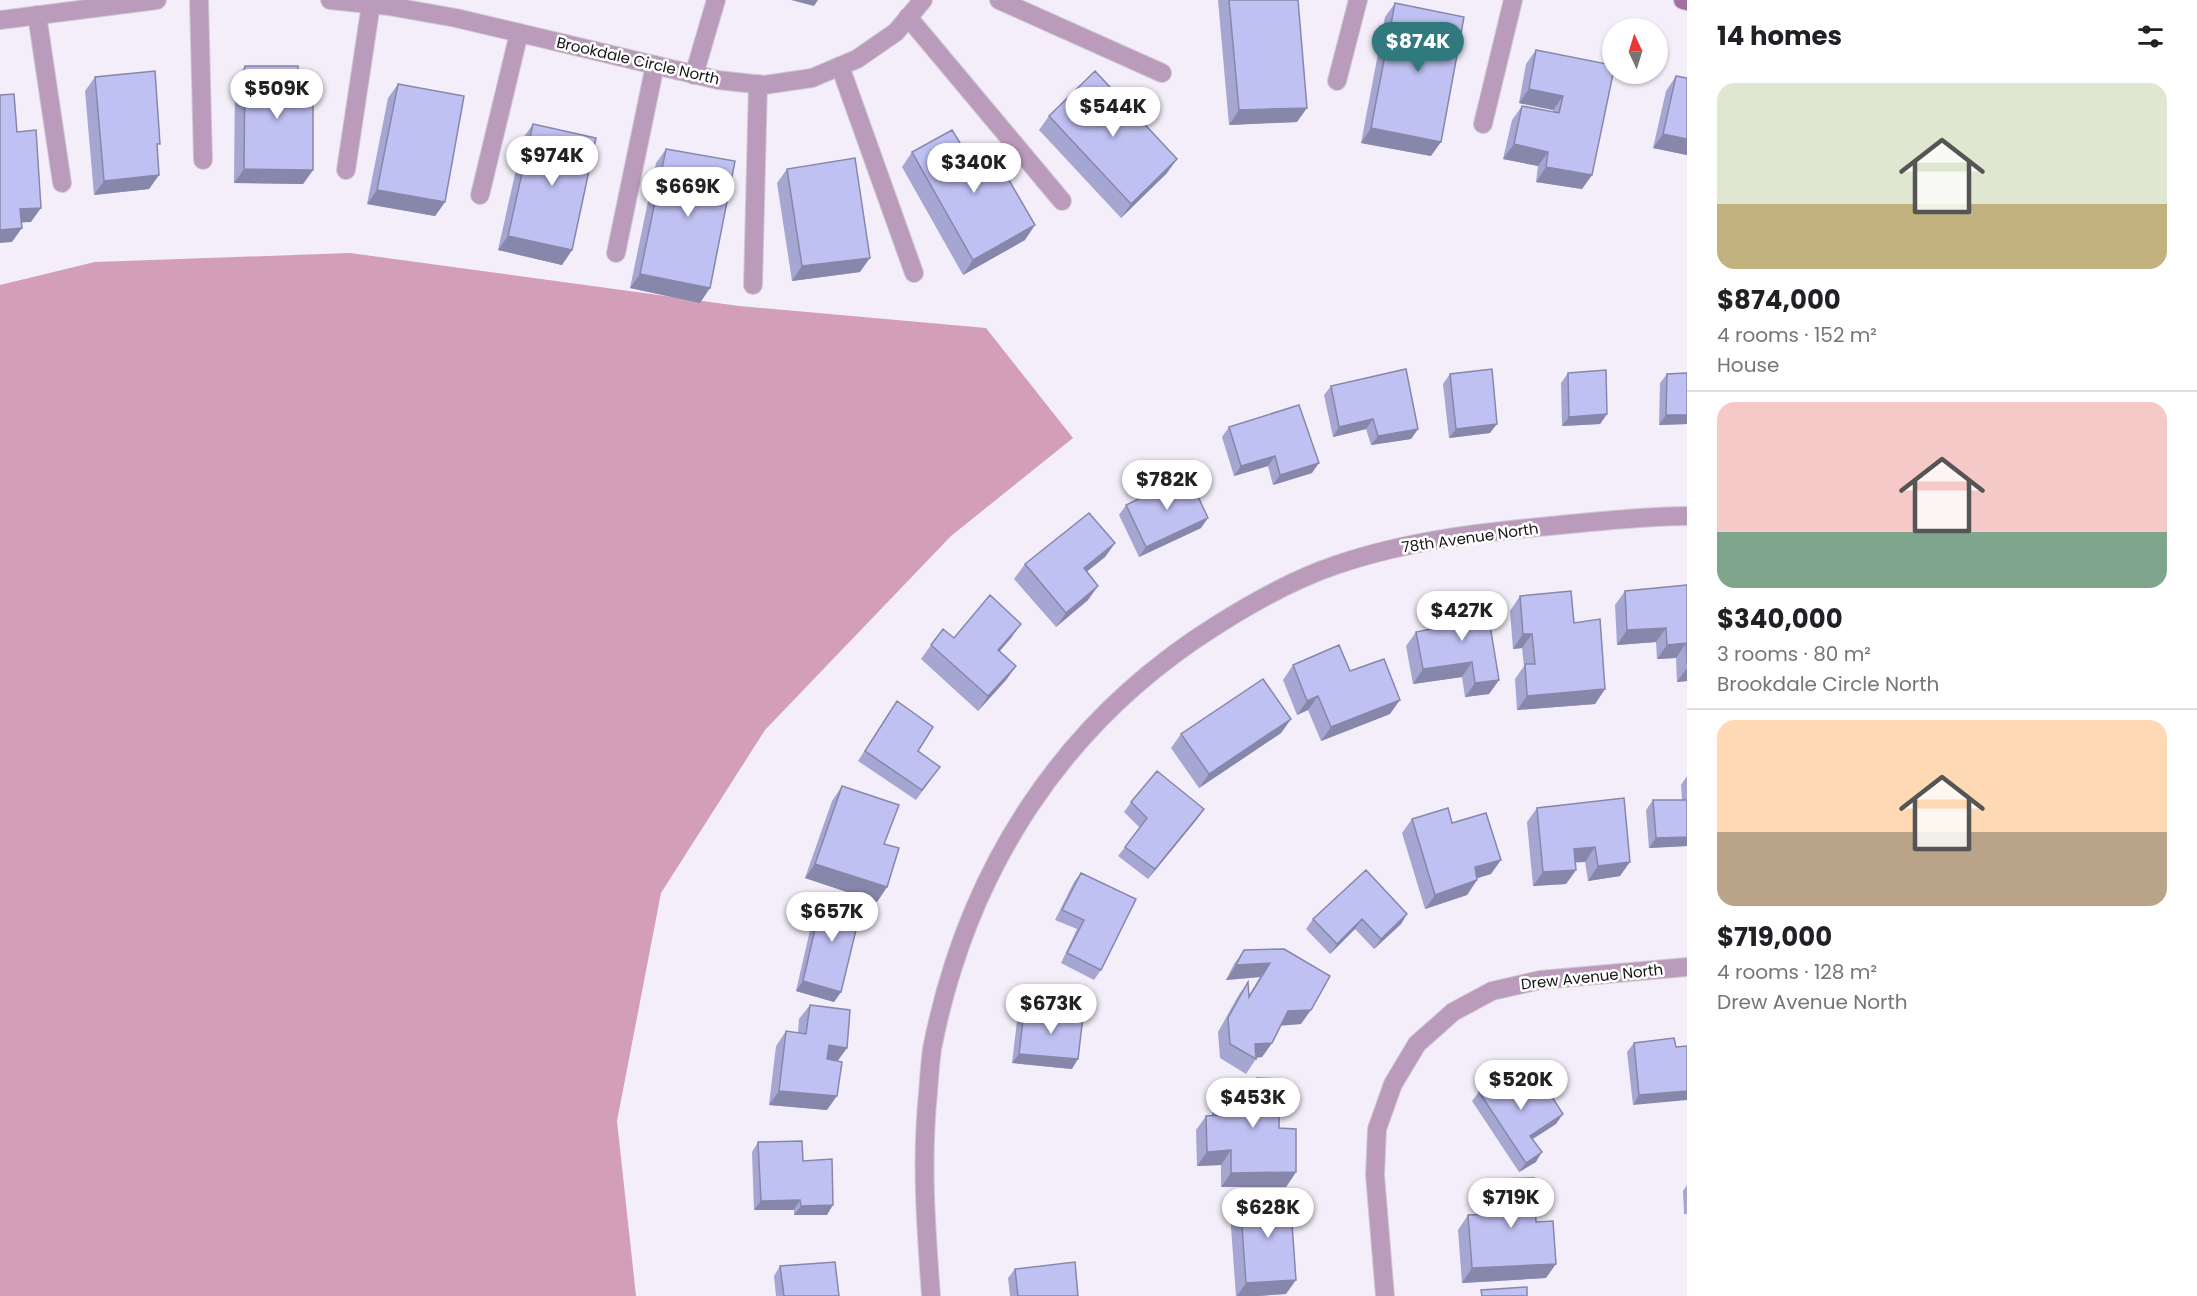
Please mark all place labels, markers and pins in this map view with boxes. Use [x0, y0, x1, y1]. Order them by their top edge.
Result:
pin: $874K [1376, 22, 1460, 73]
pin: $509K [235, 69, 319, 120]
pin: $544K [1071, 87, 1155, 138]
pin: $974K [510, 136, 594, 187]
pin: $340K [932, 143, 1016, 194]
pin: $669K [646, 167, 730, 218]
pin: $782K [1125, 460, 1209, 511]
pin: $427K [1420, 591, 1504, 642]
pin: $657K [790, 892, 874, 943]
pin: $673K [1009, 984, 1093, 1035]
pin: $520K [1479, 1060, 1563, 1111]
pin: $453K [1211, 1078, 1295, 1129]
pin: $719K [1469, 1178, 1553, 1229]
pin: $628K [1226, 1188, 1310, 1239]

